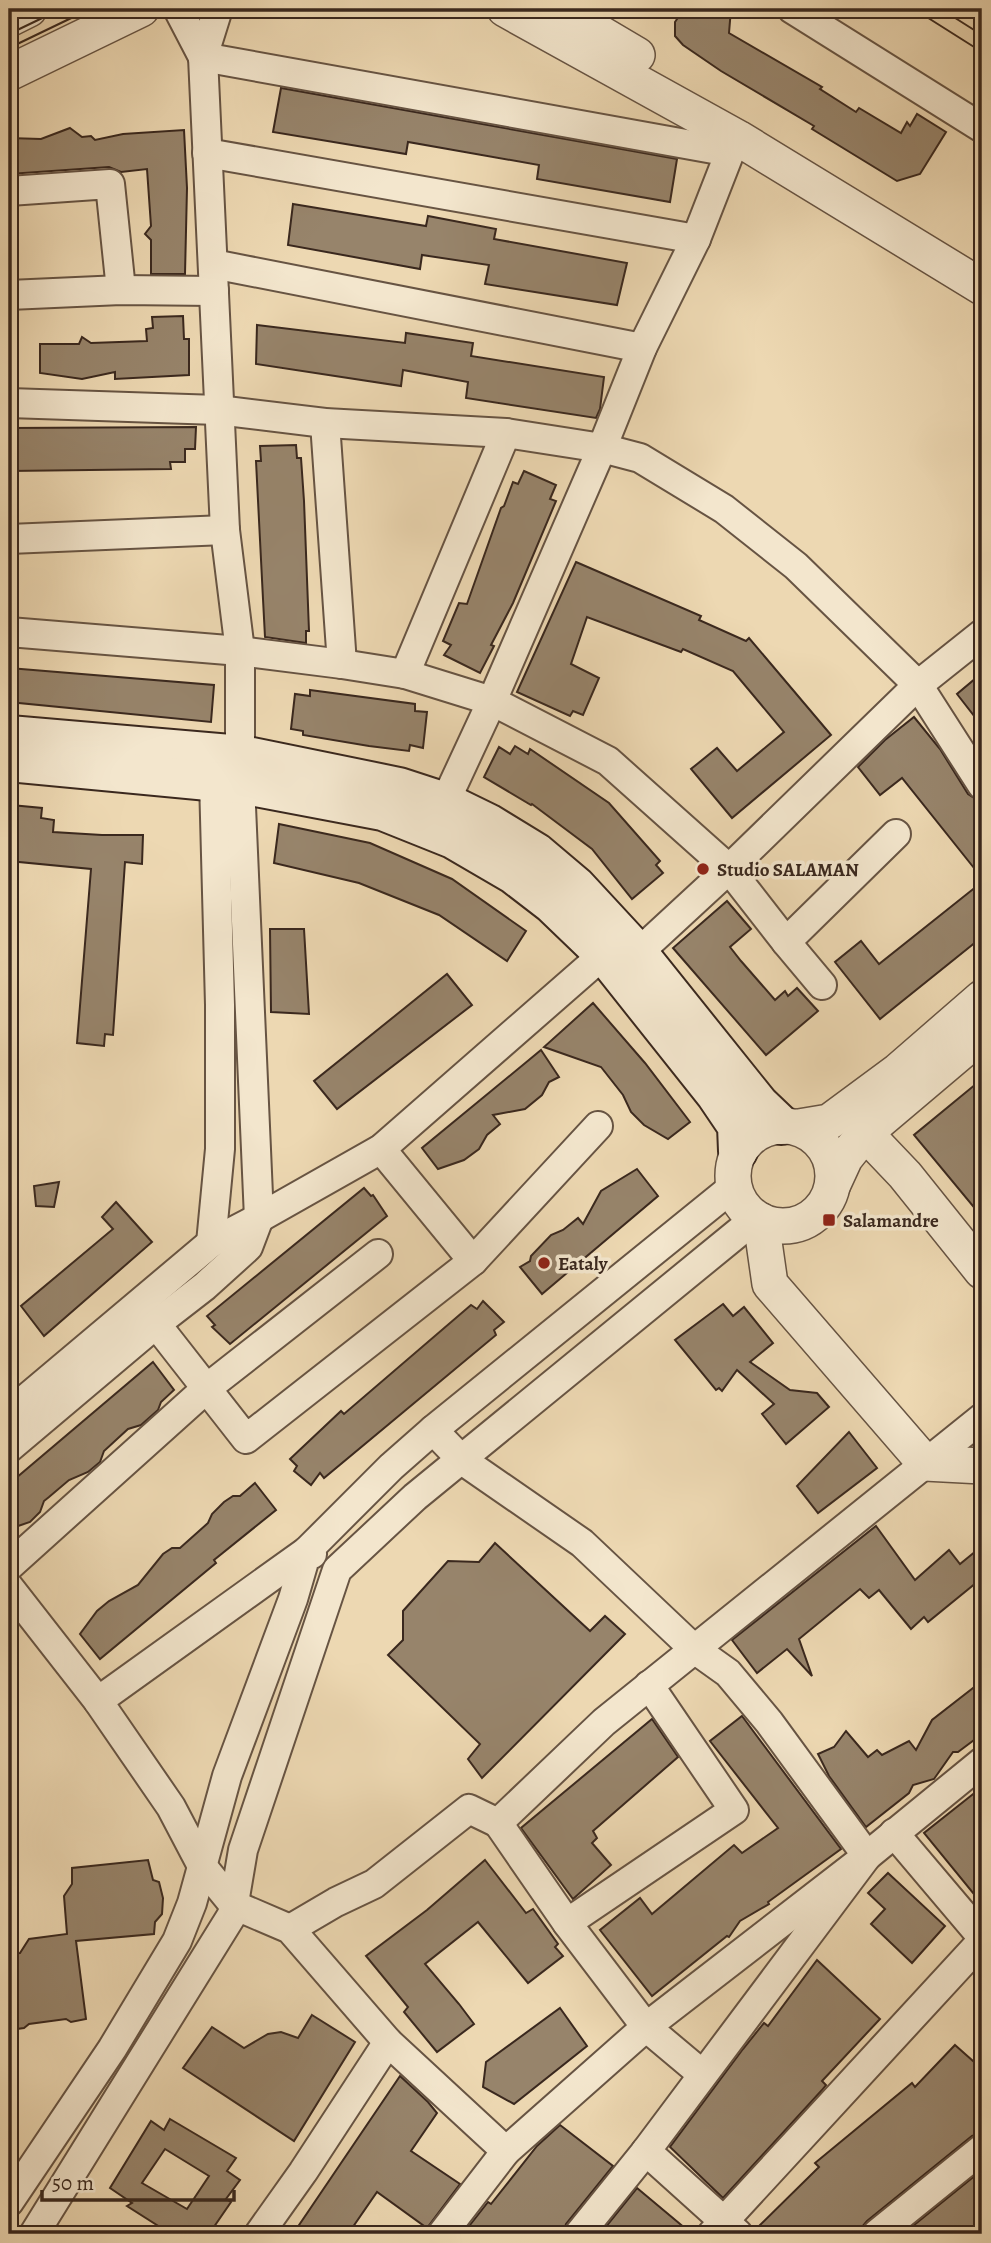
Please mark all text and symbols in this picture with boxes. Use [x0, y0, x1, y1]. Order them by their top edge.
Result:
place label: Studio SALAMAN [717, 857, 859, 883]
marker: Studio SALAMAN [695, 861, 711, 877]
place label: Salamandre [843, 1208, 939, 1234]
marker: Salamandre [821, 1212, 837, 1228]
place label: Eataly [558, 1251, 609, 1277]
marker: Eataly [536, 1255, 552, 1271]
scale bar [42, 2159, 234, 2203]
text: 50 m [52, 2169, 94, 2197]

